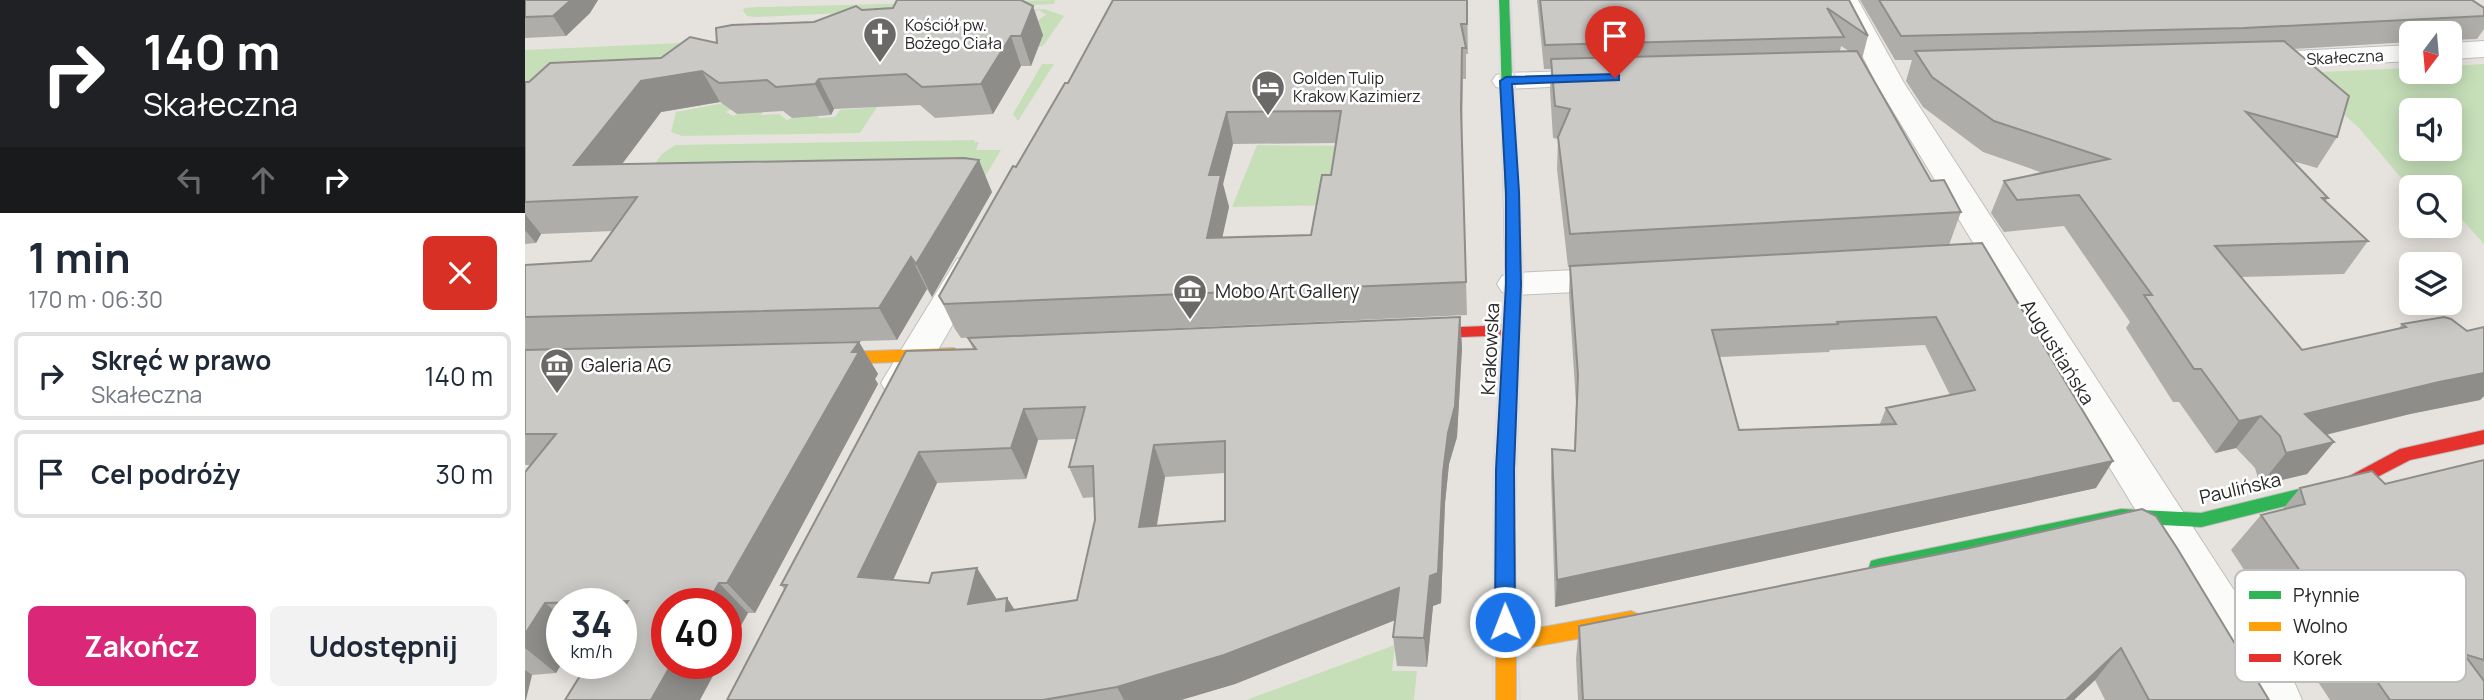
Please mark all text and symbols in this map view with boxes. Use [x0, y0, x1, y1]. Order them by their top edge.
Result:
pin [1585, 6, 1645, 78]
place label: Kościół pw. Bożego Ciała [905, 14, 1002, 54]
church icon: Kościół pw. Bożego Ciała [861, 15, 899, 64]
icon: arrive [1596, 17, 1634, 55]
text: 140 m [143, 18, 280, 85]
north arrow [2399, 21, 2462, 84]
map controls [2399, 21, 2462, 315]
icon: right [28, 28, 119, 119]
street label: Skałeczna [2306, 44, 2384, 70]
place label: Golden Tulip Krakow Kazimierz [1293, 67, 1421, 107]
hotel icon: Golden Tulip Krakow Kazimierz [1249, 68, 1287, 117]
text: Skałeczna [143, 82, 298, 126]
button: sound [2399, 98, 2462, 161]
icon: left [171, 161, 209, 199]
icon: ahead [244, 161, 282, 199]
icon: right [317, 161, 355, 199]
button: search [2399, 175, 2462, 238]
text: 1 min [28, 228, 131, 286]
button: close [423, 236, 497, 310]
button: layers [2399, 252, 2462, 315]
museum icon: Mobo Art Gallery [1171, 272, 1209, 321]
place label: Mobo Art Gallery [1215, 278, 1359, 304]
text: 170 m · 06:30 [28, 283, 163, 315]
street label: Augustiańska [2015, 294, 2101, 410]
street label: Krakowska [1475, 302, 1505, 396]
text: Skręć w prawo [91, 342, 271, 378]
museum icon: Galeria AG [538, 346, 576, 395]
place label: Galeria AG [581, 352, 671, 378]
icon: right [32, 357, 70, 395]
text: 140 m [424, 358, 493, 394]
text: Skałeczna [91, 378, 202, 410]
icon: arrive [32, 455, 70, 493]
text: Cel podróży [91, 456, 240, 492]
text: 30 m [436, 456, 493, 492]
street label: Paulińska [2197, 466, 2283, 510]
legend [2235, 570, 2466, 682]
text: Płynnie [2293, 582, 2360, 608]
position arrow [1468, 585, 1542, 659]
speed limit sign: 40 [651, 588, 742, 679]
text: 34 [571, 600, 612, 648]
button: Zakończ [28, 606, 256, 686]
button: Udostępnij [270, 606, 497, 686]
text: Wolno [2293, 613, 2348, 639]
text: km/h [571, 639, 612, 663]
text: Korek [2293, 645, 2343, 671]

